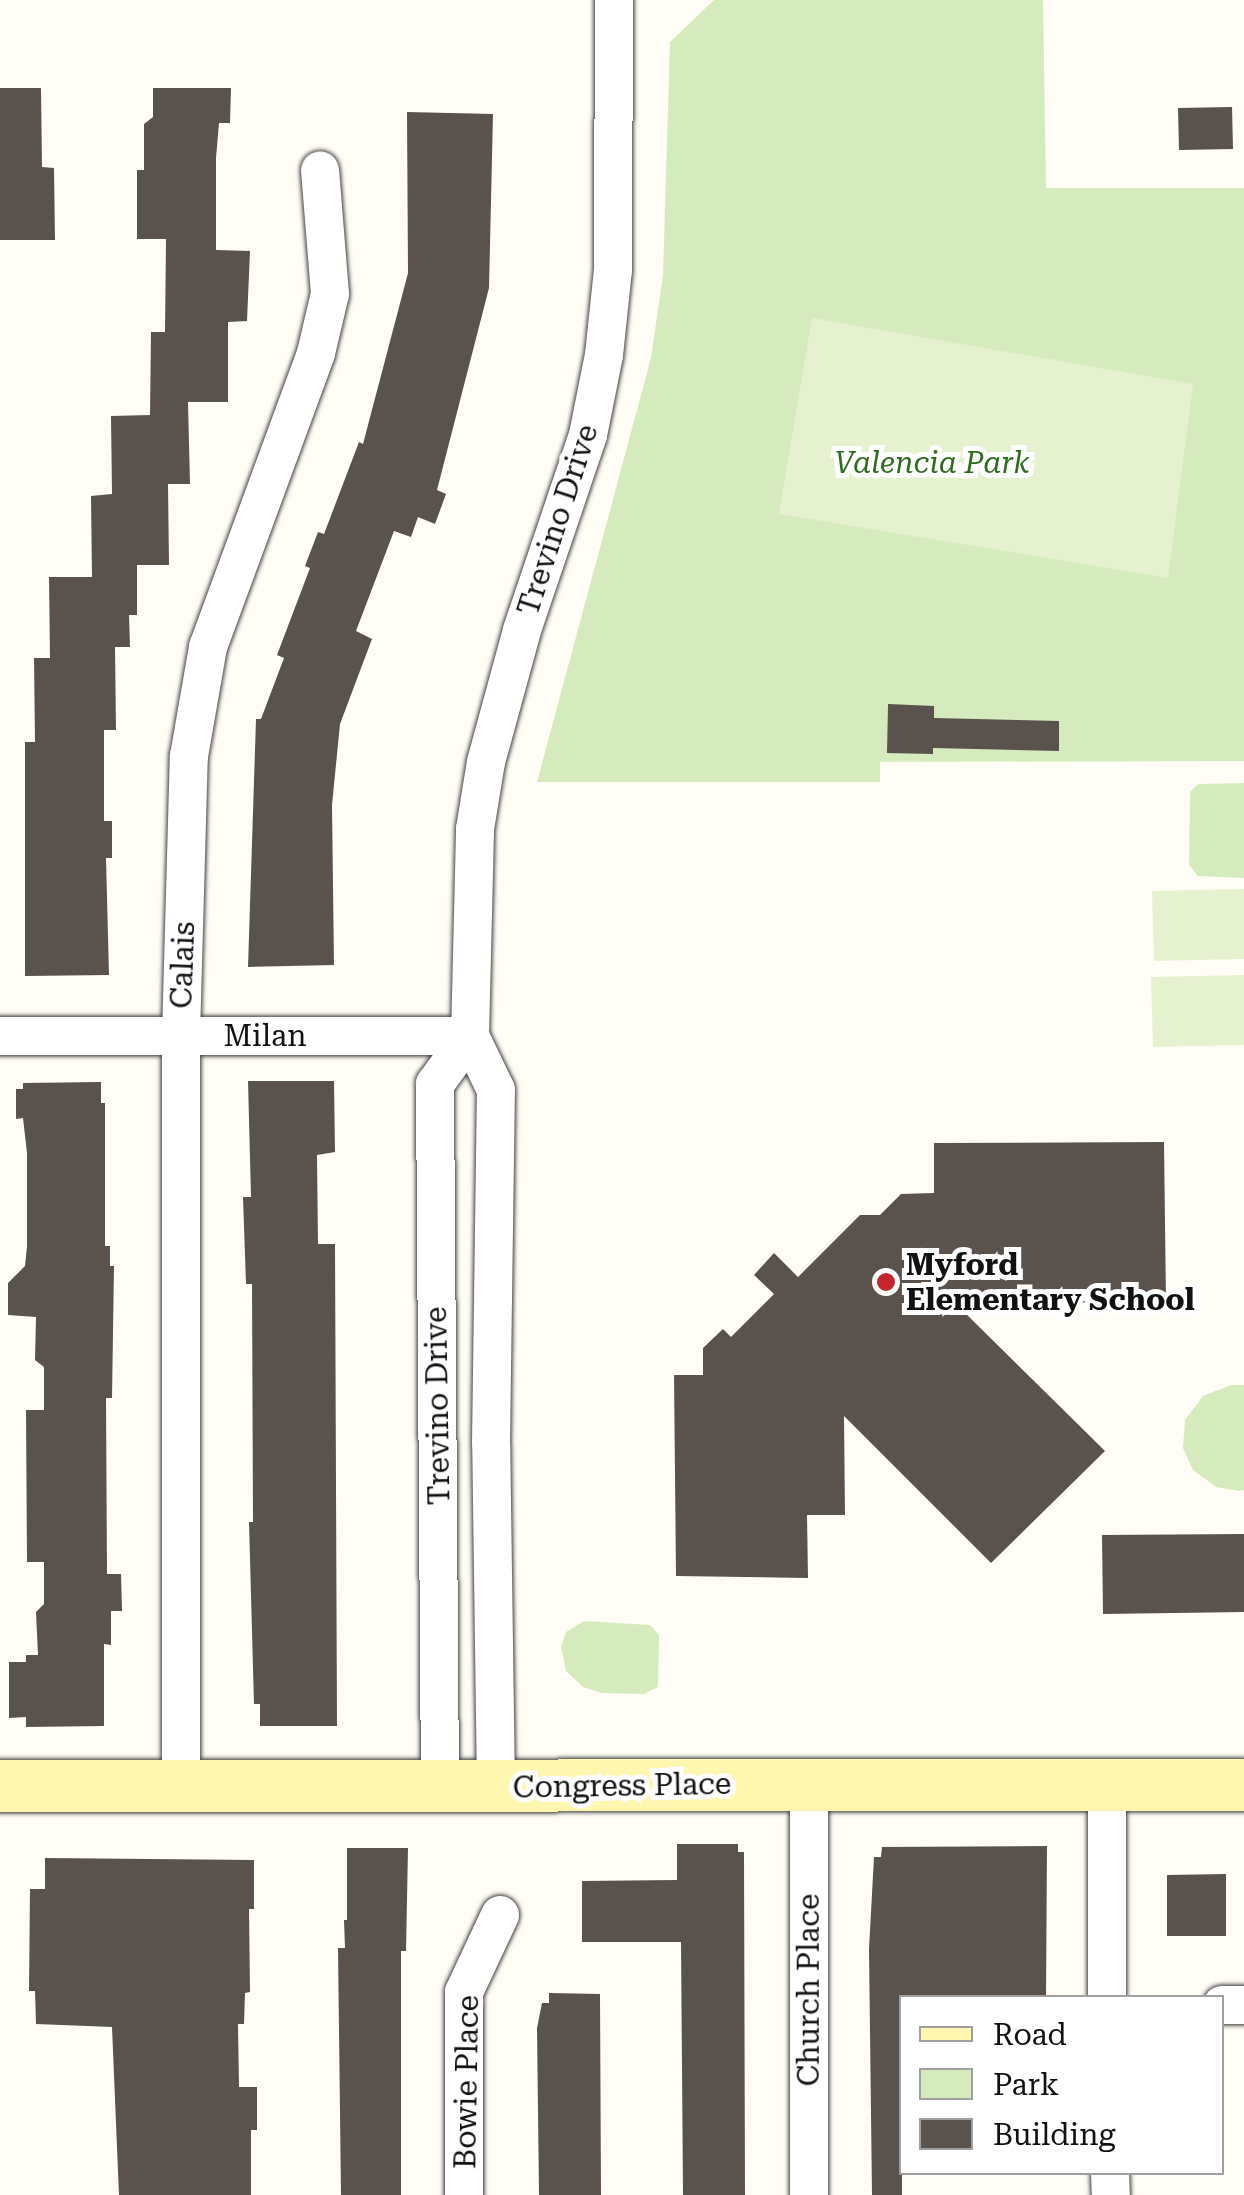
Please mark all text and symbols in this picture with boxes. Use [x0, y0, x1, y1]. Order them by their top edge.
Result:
street label: Trevino Drive [510, 420, 606, 620]
park label: Valencia Park [835, 445, 1029, 481]
street label: Calais [163, 921, 203, 1009]
street label: Milan [223, 1018, 307, 1054]
place label: Myford Elementary School [906, 1247, 1195, 1318]
marker: Myford Elementary School [875, 1271, 897, 1293]
street label: Trevino Drive [418, 1306, 458, 1506]
street label: Congress Place [512, 1766, 732, 1806]
street label: Church Place [791, 1894, 827, 2086]
street label: Bowie Place [447, 1995, 487, 2169]
legend [899, 1995, 1224, 2175]
text: Road [993, 2017, 1067, 2052]
text: Park [993, 2067, 1059, 2102]
text: Building [993, 2117, 1116, 2152]

